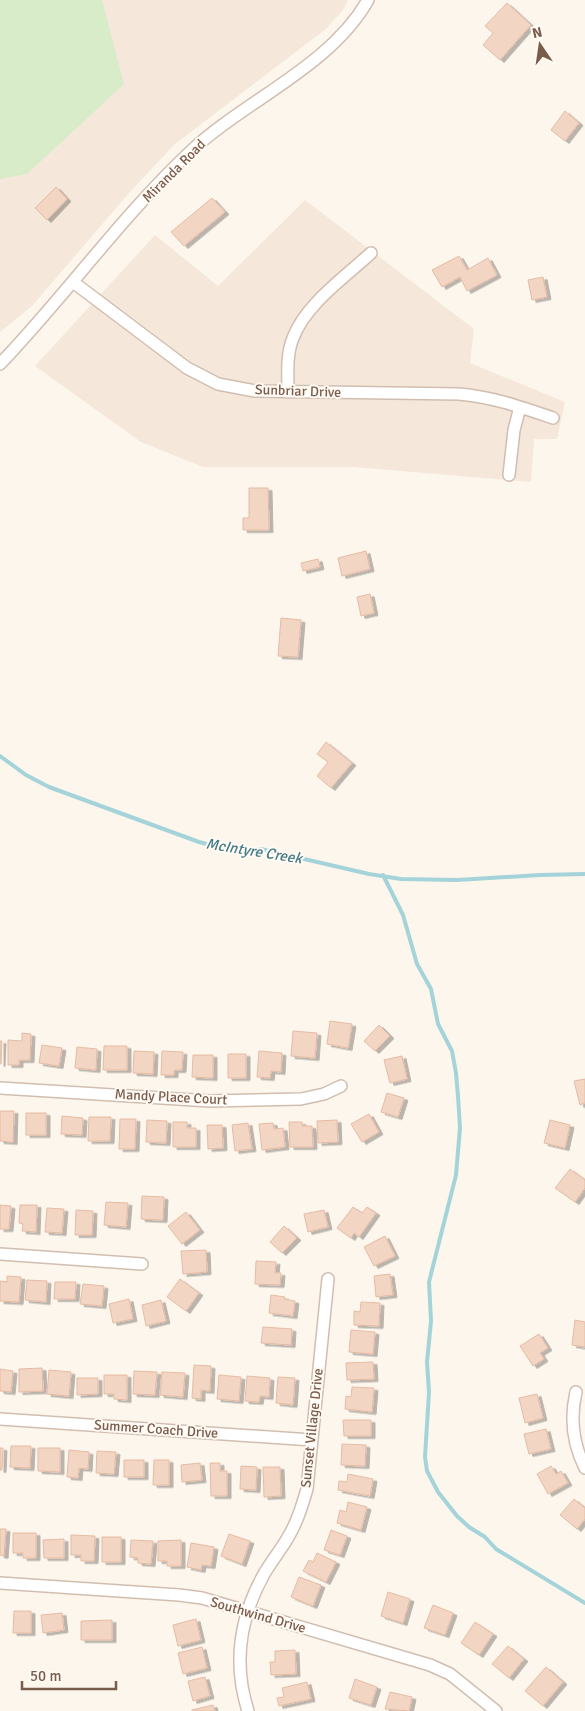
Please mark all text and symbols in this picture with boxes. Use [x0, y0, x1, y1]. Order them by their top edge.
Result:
north arrow [515, 20, 565, 70]
text: N [531, 23, 544, 42]
street label: Miranda Road [139, 136, 209, 206]
street label: Sunbriar Drive [255, 381, 341, 401]
water label: McIntyre Creek [205, 835, 305, 868]
street label: Mandy Place Court [114, 1086, 228, 1108]
street label: Sunset Village Drive [297, 1367, 327, 1489]
street label: Summer Coach Drive [93, 1416, 219, 1442]
street label: Southwind Drive [208, 1593, 308, 1637]
scale bar [22, 1658, 116, 1690]
text: 50 m [30, 1667, 61, 1685]

